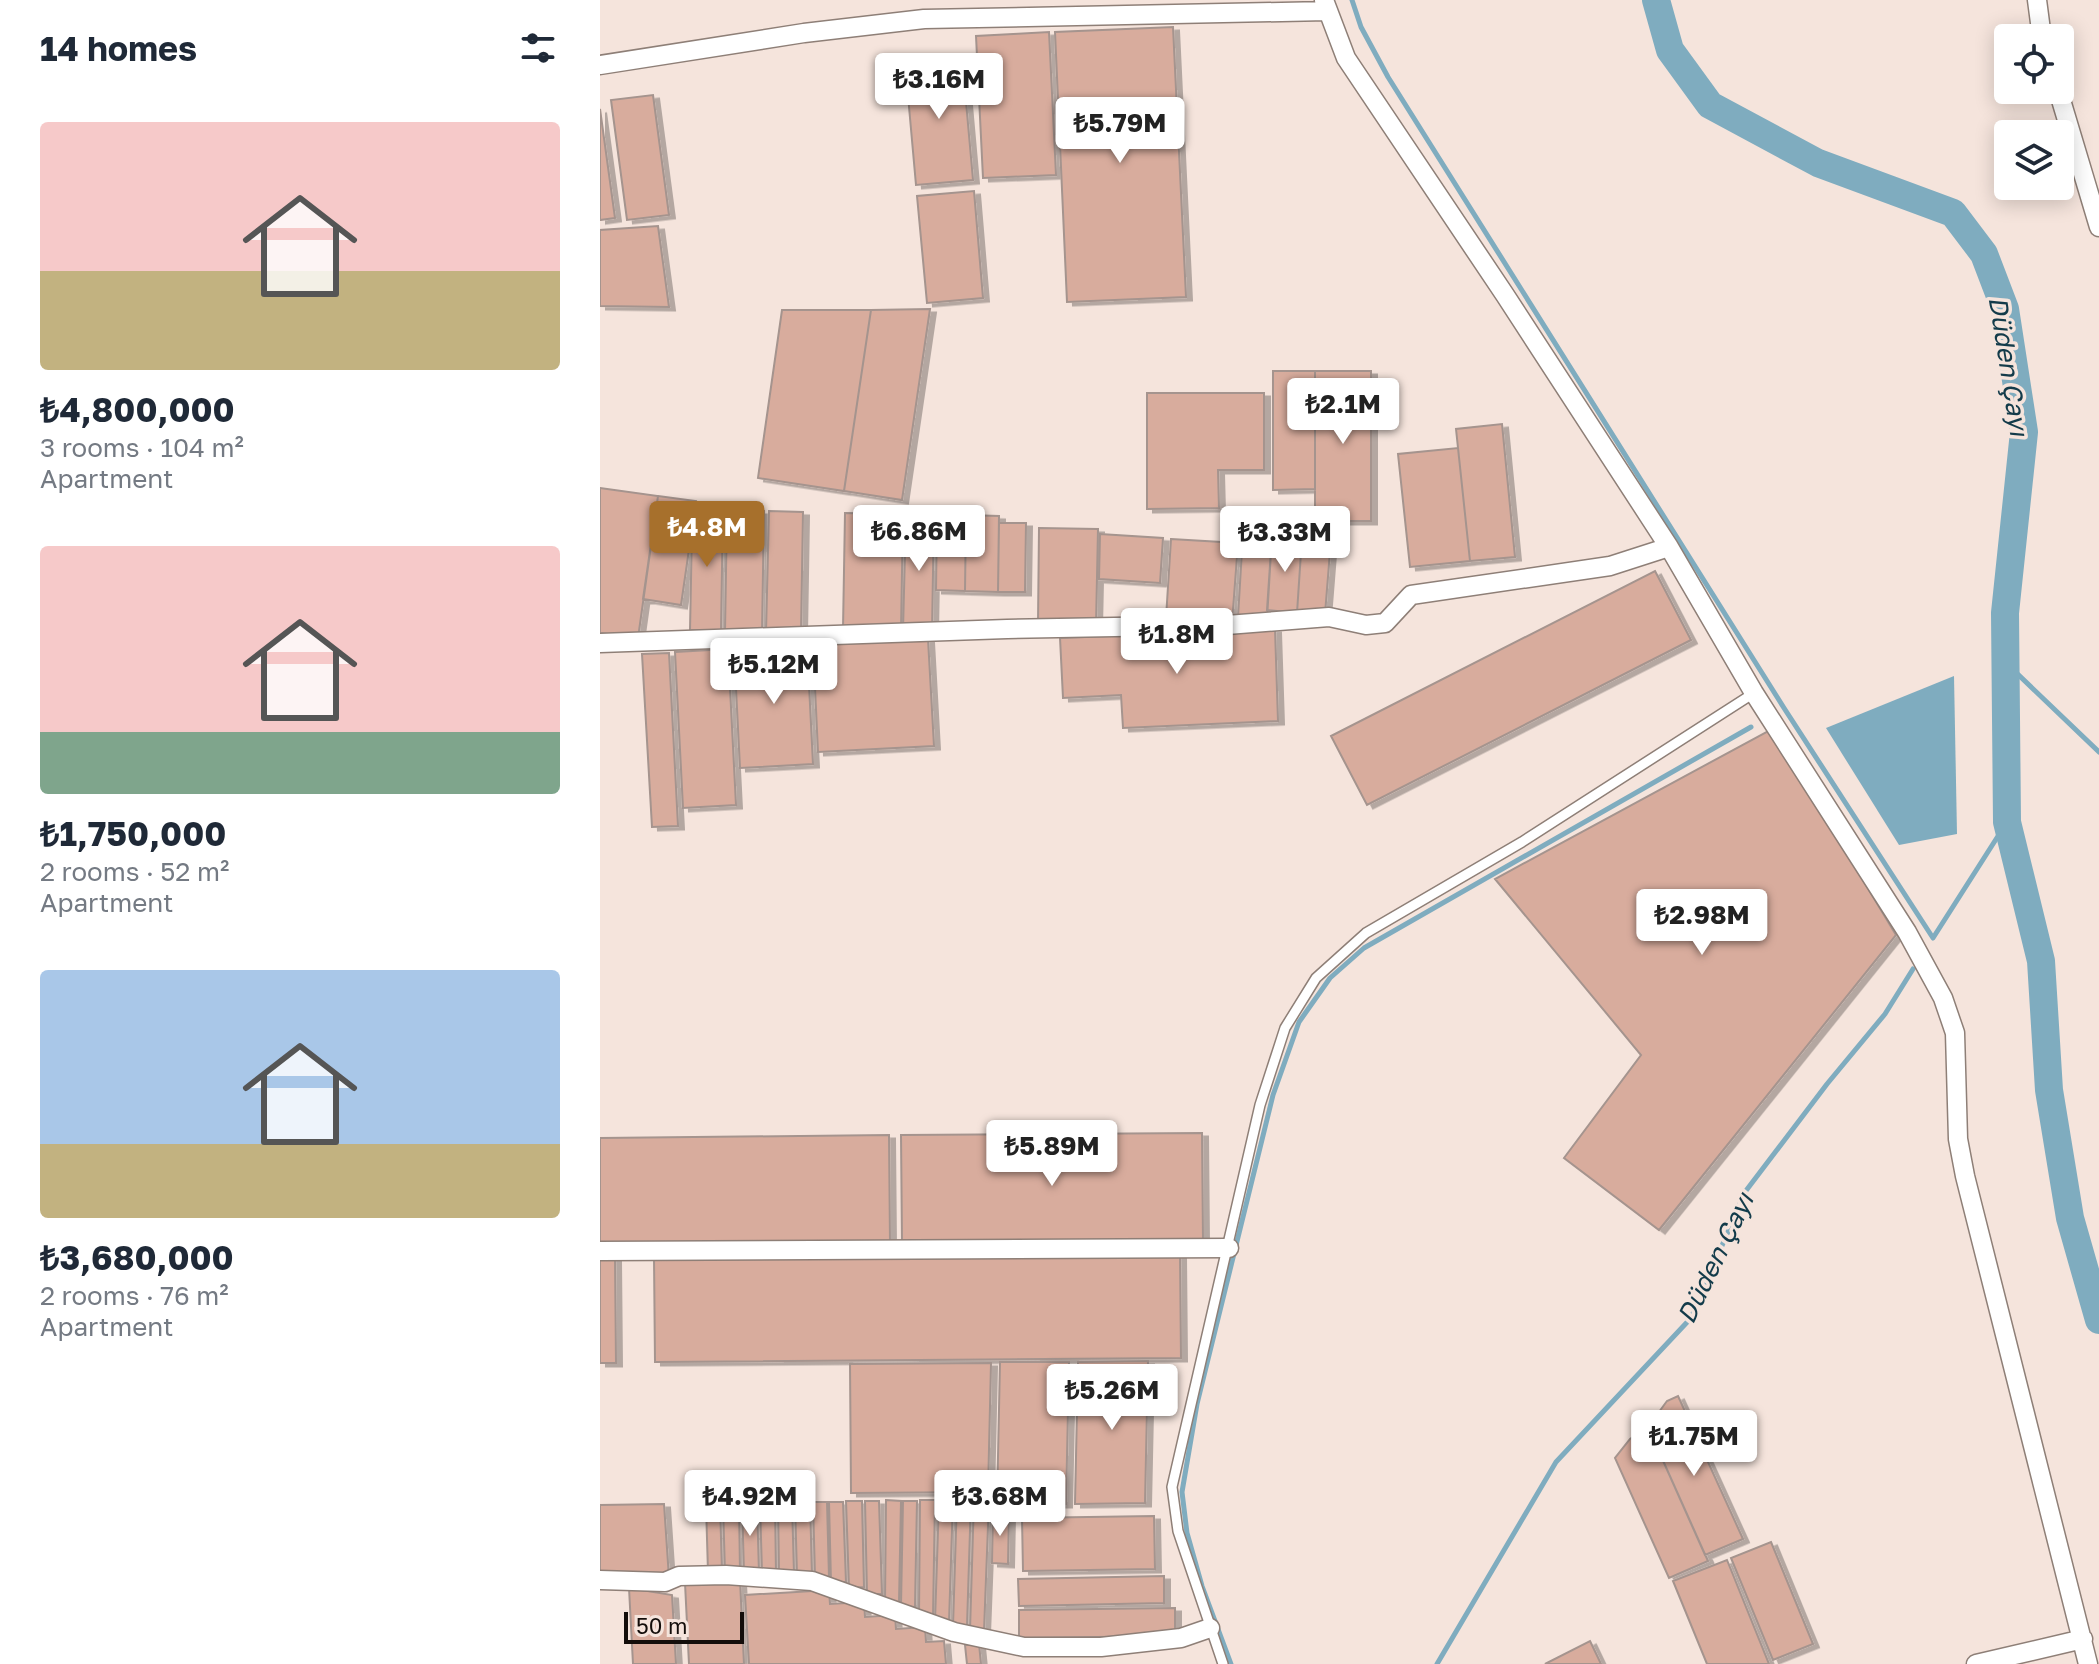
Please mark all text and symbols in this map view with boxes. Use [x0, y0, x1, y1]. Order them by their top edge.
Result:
map controls [1994, 24, 2074, 200]
button: locate [1994, 24, 2074, 104]
icon: filters [516, 26, 560, 70]
text: 14 homes [40, 28, 197, 68]
pin: ₺3.16M [874, 53, 1004, 121]
text: ₺3.16M [893, 63, 985, 94]
pin: ₺5.79M [1055, 97, 1185, 165]
text: ₺5.79M [1074, 107, 1166, 138]
button: layers [1994, 120, 2074, 200]
icon: home [228, 174, 372, 318]
water label: Düden Çayı [1983, 294, 2036, 440]
pin: ₺2.1M [1287, 378, 1399, 446]
text: ₺2.1M [1305, 388, 1381, 419]
text: ₺4,800,000 [40, 389, 235, 429]
text: 3 rooms · 104 m² [40, 432, 244, 463]
text: Apartment [40, 463, 173, 494]
pin: ₺4.8M [651, 501, 763, 569]
pin: ₺6.86M [854, 505, 984, 573]
pin: ₺3.33M [1220, 506, 1350, 574]
text: ₺4.8M [667, 511, 747, 542]
text: ₺6.86M [871, 515, 967, 546]
text: ₺3.33M [1238, 516, 1332, 547]
icon: home [228, 598, 372, 742]
pin: ₺1.8M [1121, 608, 1233, 676]
text: ₺1.8M [1139, 618, 1215, 649]
pin: ₺5.12M [709, 638, 839, 706]
text: ₺5.12M [728, 648, 820, 679]
text: ₺1,750,000 [40, 813, 226, 853]
text: 2 rooms · 52 m² [40, 856, 229, 887]
text: Apartment [40, 887, 173, 918]
pin: ₺2.98M [1637, 889, 1767, 957]
text: ₺2.98M [1654, 899, 1750, 930]
icon: home [228, 1022, 372, 1166]
pin: ₺5.89M [987, 1120, 1117, 1188]
text: ₺5.89M [1004, 1130, 1100, 1161]
water label: Düden Çayı [1670, 1186, 1761, 1328]
text: ₺3,680,000 [40, 1237, 234, 1277]
text: 2 rooms · 76 m² [40, 1280, 229, 1311]
text: Apartment [40, 1311, 173, 1342]
pin: ₺5.26M [1047, 1364, 1177, 1432]
text: ₺5.26M [1065, 1374, 1159, 1405]
pin: ₺1.75M [1629, 1410, 1759, 1478]
text: ₺1.75M [1649, 1420, 1739, 1451]
pin: ₺4.92M [685, 1470, 815, 1538]
pin: ₺3.68M [935, 1470, 1065, 1538]
text: ₺4.92M [703, 1480, 797, 1511]
text: ₺3.68M [952, 1480, 1048, 1511]
scale bar [624, 1608, 744, 1644]
text: 50 m [636, 1612, 687, 1639]

